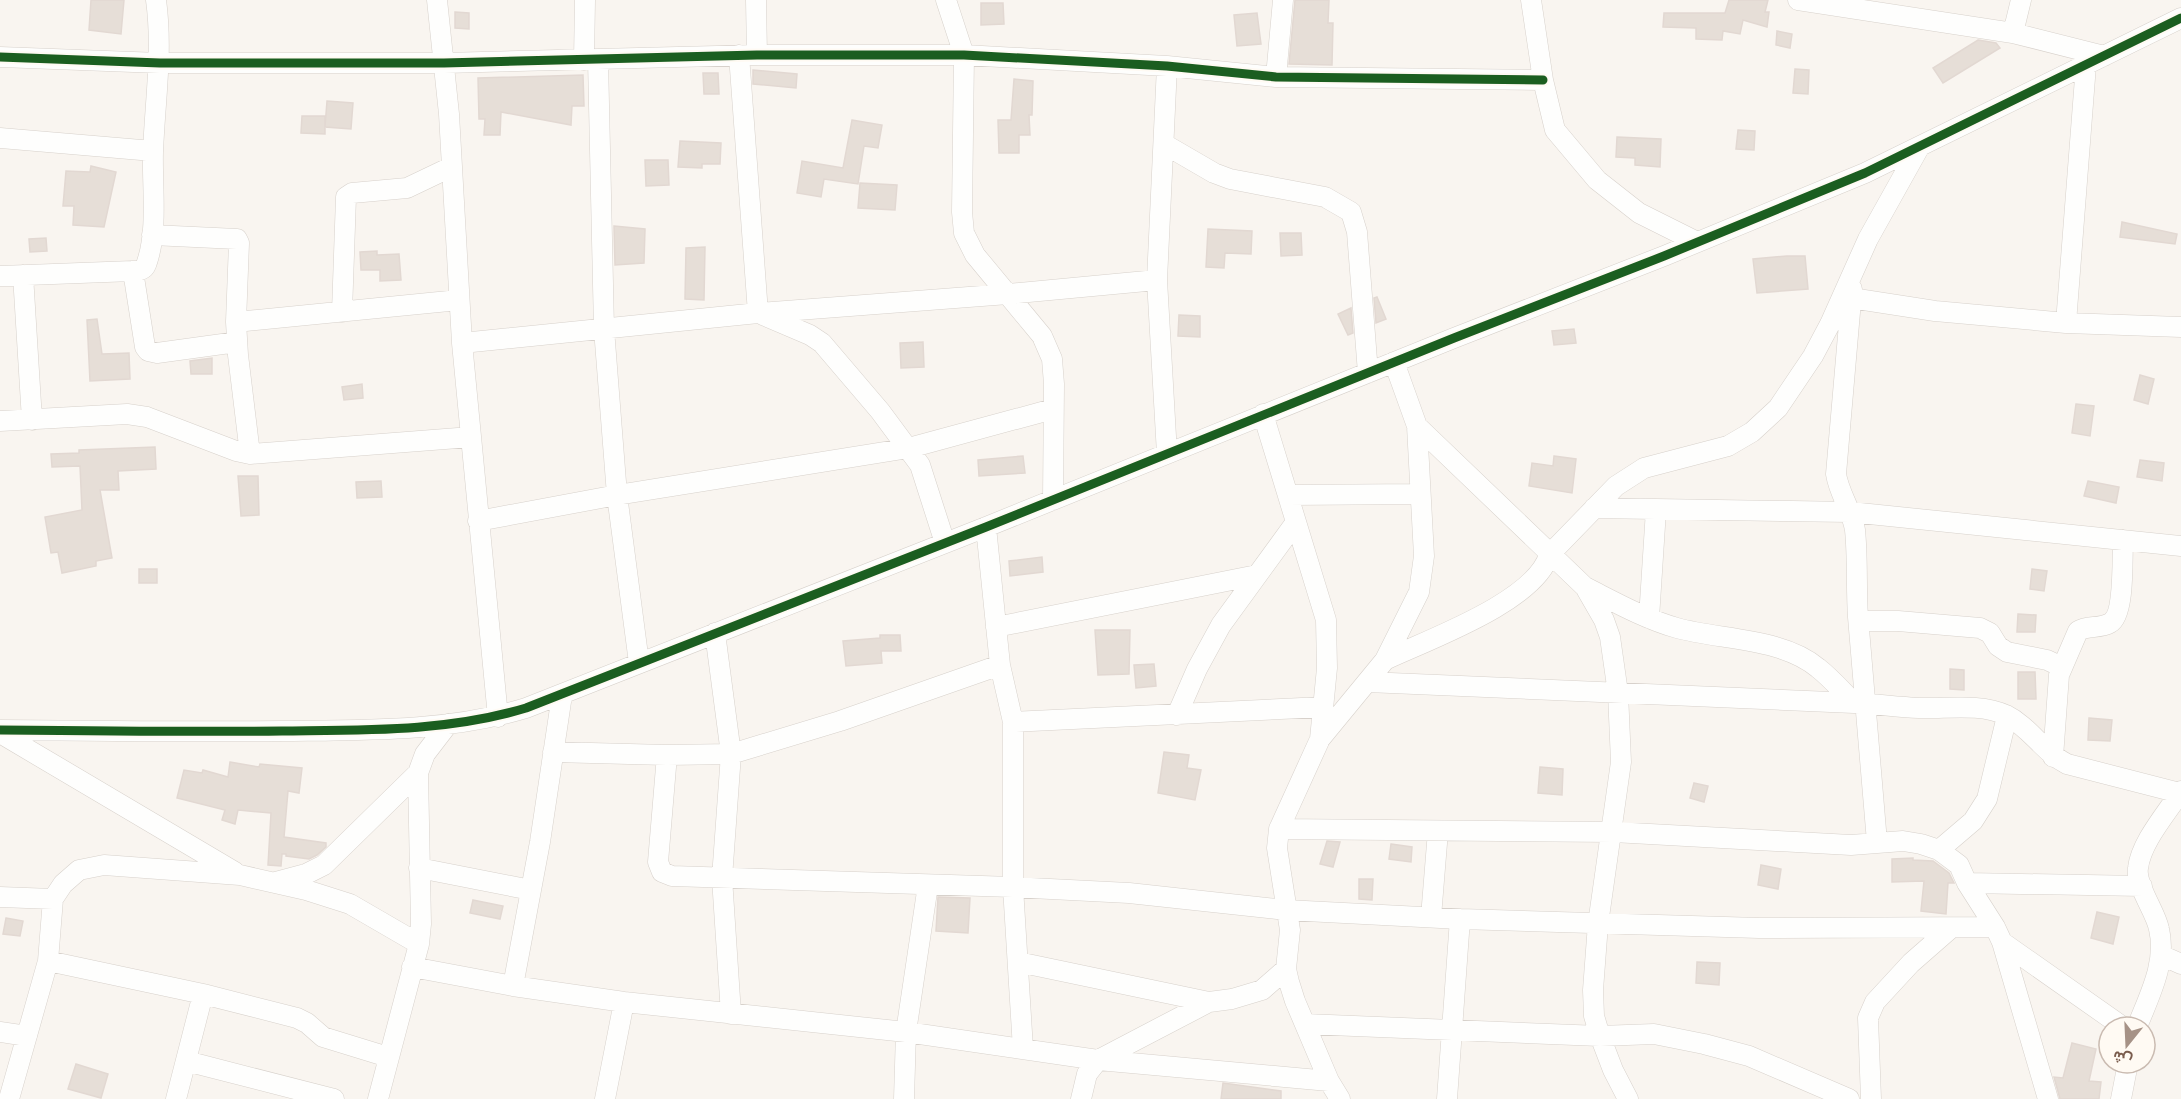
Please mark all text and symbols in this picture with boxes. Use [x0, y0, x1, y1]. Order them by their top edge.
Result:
north arrow [2097, 1015, 2157, 1075]
text: ش [2110, 1047, 2135, 1072]

